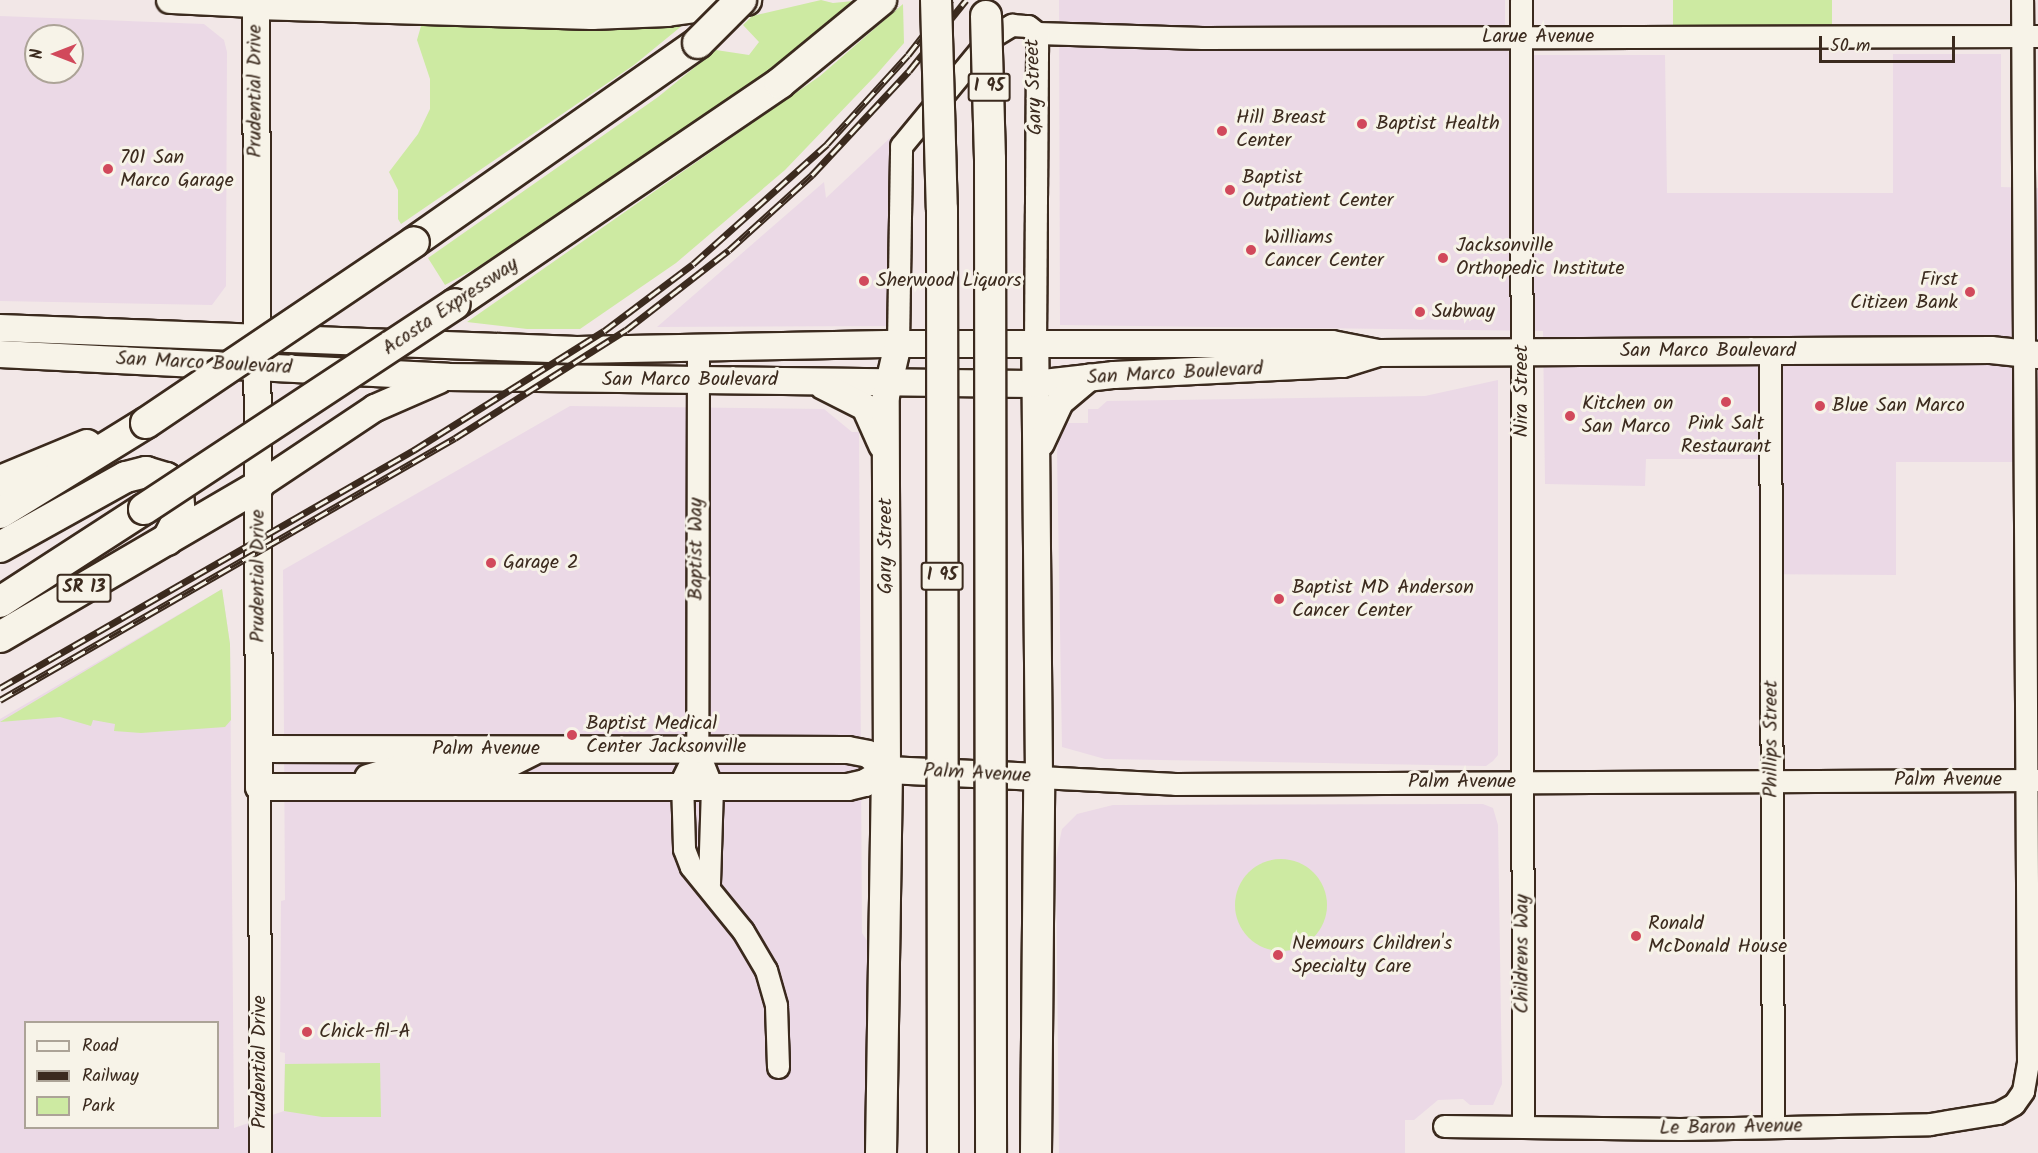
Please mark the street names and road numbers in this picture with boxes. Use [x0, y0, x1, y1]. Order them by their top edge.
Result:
street label: Prudential Drive [244, 24, 268, 158]
street label: Larue Avenue [1482, 25, 1594, 49]
street label: Gary Street [1021, 38, 1049, 136]
road number: I 95 [966, 72, 1012, 102]
street label: Acosta Expressway [379, 253, 523, 361]
street label: San Marco Boulevard [1620, 339, 1796, 363]
street label: Nira Street [1510, 344, 1534, 438]
street label: San Marco Boulevard [115, 347, 293, 381]
street label: San Marco Boulevard [1086, 357, 1264, 391]
street label: San Marco Boulevard [602, 368, 778, 392]
street label: Baptist Way [685, 498, 709, 600]
street label: Gary Street [874, 498, 898, 594]
street label: Prudential Drive [247, 509, 271, 643]
road number: I 95 [920, 561, 964, 591]
road number: SR 13 [56, 573, 112, 603]
street label: Phillips Street [1760, 680, 1784, 798]
street label: Palm Avenue [432, 737, 540, 761]
street label: Palm Avenue [922, 759, 1032, 789]
street label: Palm Avenue [1894, 768, 2002, 792]
street label: Palm Avenue [1408, 770, 1516, 794]
street label: Childrens Way [1511, 894, 1535, 1014]
street label: Prudential Drive [248, 995, 272, 1129]
street label: Le Baron Avenue [1659, 1115, 1803, 1141]

